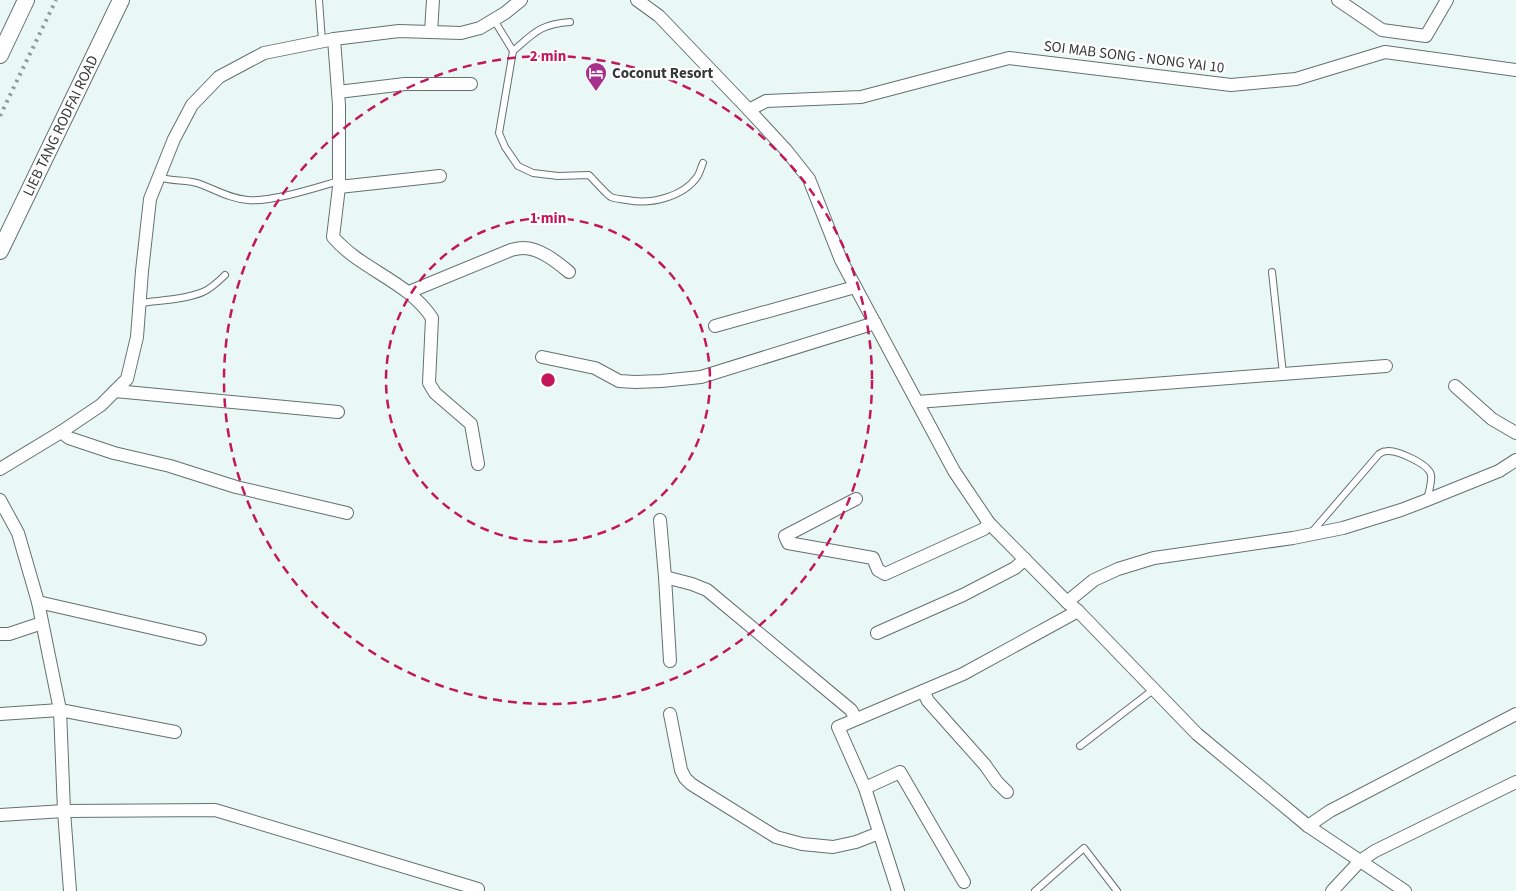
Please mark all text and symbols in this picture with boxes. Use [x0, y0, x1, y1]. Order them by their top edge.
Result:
street label: SOI MAB SONG - NONG YAI 10 [1042, 35, 1226, 79]
text: 2 min [530, 46, 566, 67]
street label: LIEB TANG RODFAI ROAD [17, 52, 103, 200]
hotel icon: Coconut Resort [584, 61, 608, 92]
place label: Coconut Resort [612, 63, 714, 84]
text: 1 min [530, 208, 566, 229]
centre of rings [539, 371, 557, 389]

